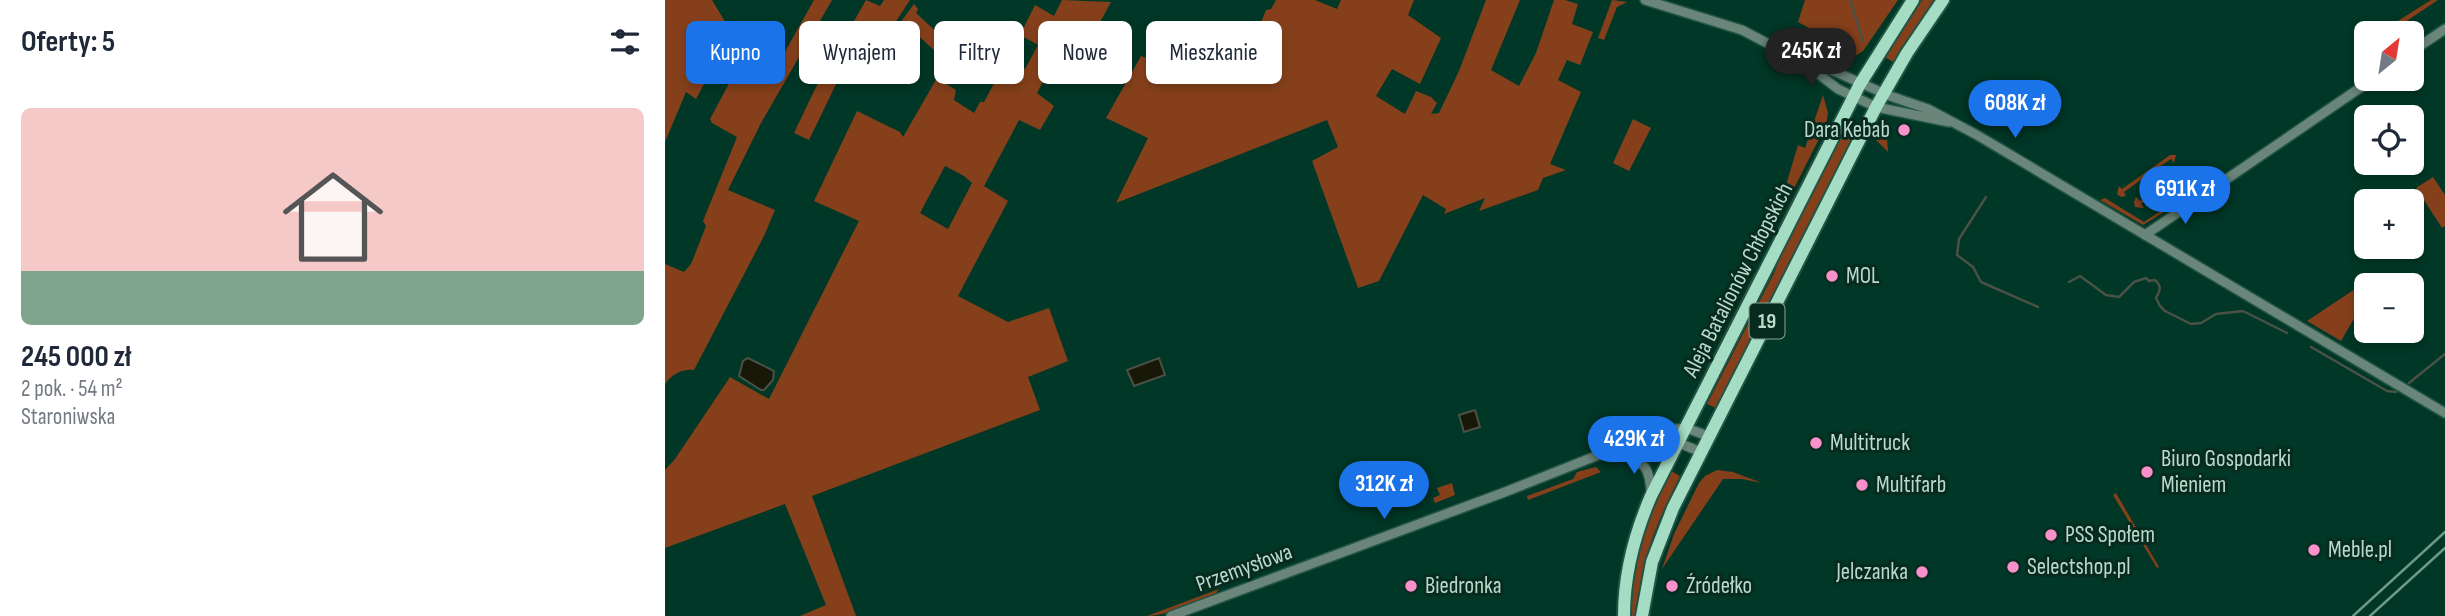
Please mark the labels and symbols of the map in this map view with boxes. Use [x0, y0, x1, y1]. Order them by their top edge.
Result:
north arrow [2354, 21, 2424, 91]
pin: 245K zł [1746, 28, 1876, 88]
pin: 608K zł [1950, 80, 2080, 140]
place label: Dara Kebab [1804, 116, 1890, 144]
marker: Dara Kebab [1896, 122, 1912, 138]
pin: 691K zł [2120, 166, 2250, 226]
street label: Aleja Batalionów Chłopskich [1676, 178, 1799, 383]
place label: MOL [1846, 262, 1880, 290]
marker: MOL [1824, 268, 1840, 284]
road number: 19 [1749, 304, 1785, 338]
pin: 429K zł [1569, 416, 1699, 476]
place label: Multitruck [1830, 429, 1910, 457]
marker: Multitruck [1808, 435, 1824, 451]
place label: Biuro Gospodarki Mieniem [2161, 445, 2291, 499]
pin: 312K zł [1319, 462, 1449, 521]
marker: Biuro Gospodarki Mieniem [2139, 464, 2155, 480]
place label: Multifarb [1876, 471, 1946, 499]
marker: Multifarb [1854, 477, 1870, 493]
place label: PSS Społem [2065, 521, 2155, 549]
marker: PSS Społem [2043, 527, 2059, 543]
place label: Meble.pl [2328, 536, 2392, 564]
street label: Przemysłowa [1192, 538, 1296, 598]
marker: Meble.pl [2306, 542, 2322, 558]
place label: Selectshop.pl [2027, 553, 2131, 581]
place label: Jelczanka [1835, 558, 1908, 586]
marker: Selectshop.pl [2005, 559, 2021, 575]
marker: Jelczanka [1914, 564, 1930, 580]
place label: Biedronka [1425, 572, 1502, 600]
place label: Źródełko [1686, 572, 1752, 600]
marker: Biedronka [1403, 578, 1419, 594]
marker: Źródełko [1664, 578, 1680, 594]

